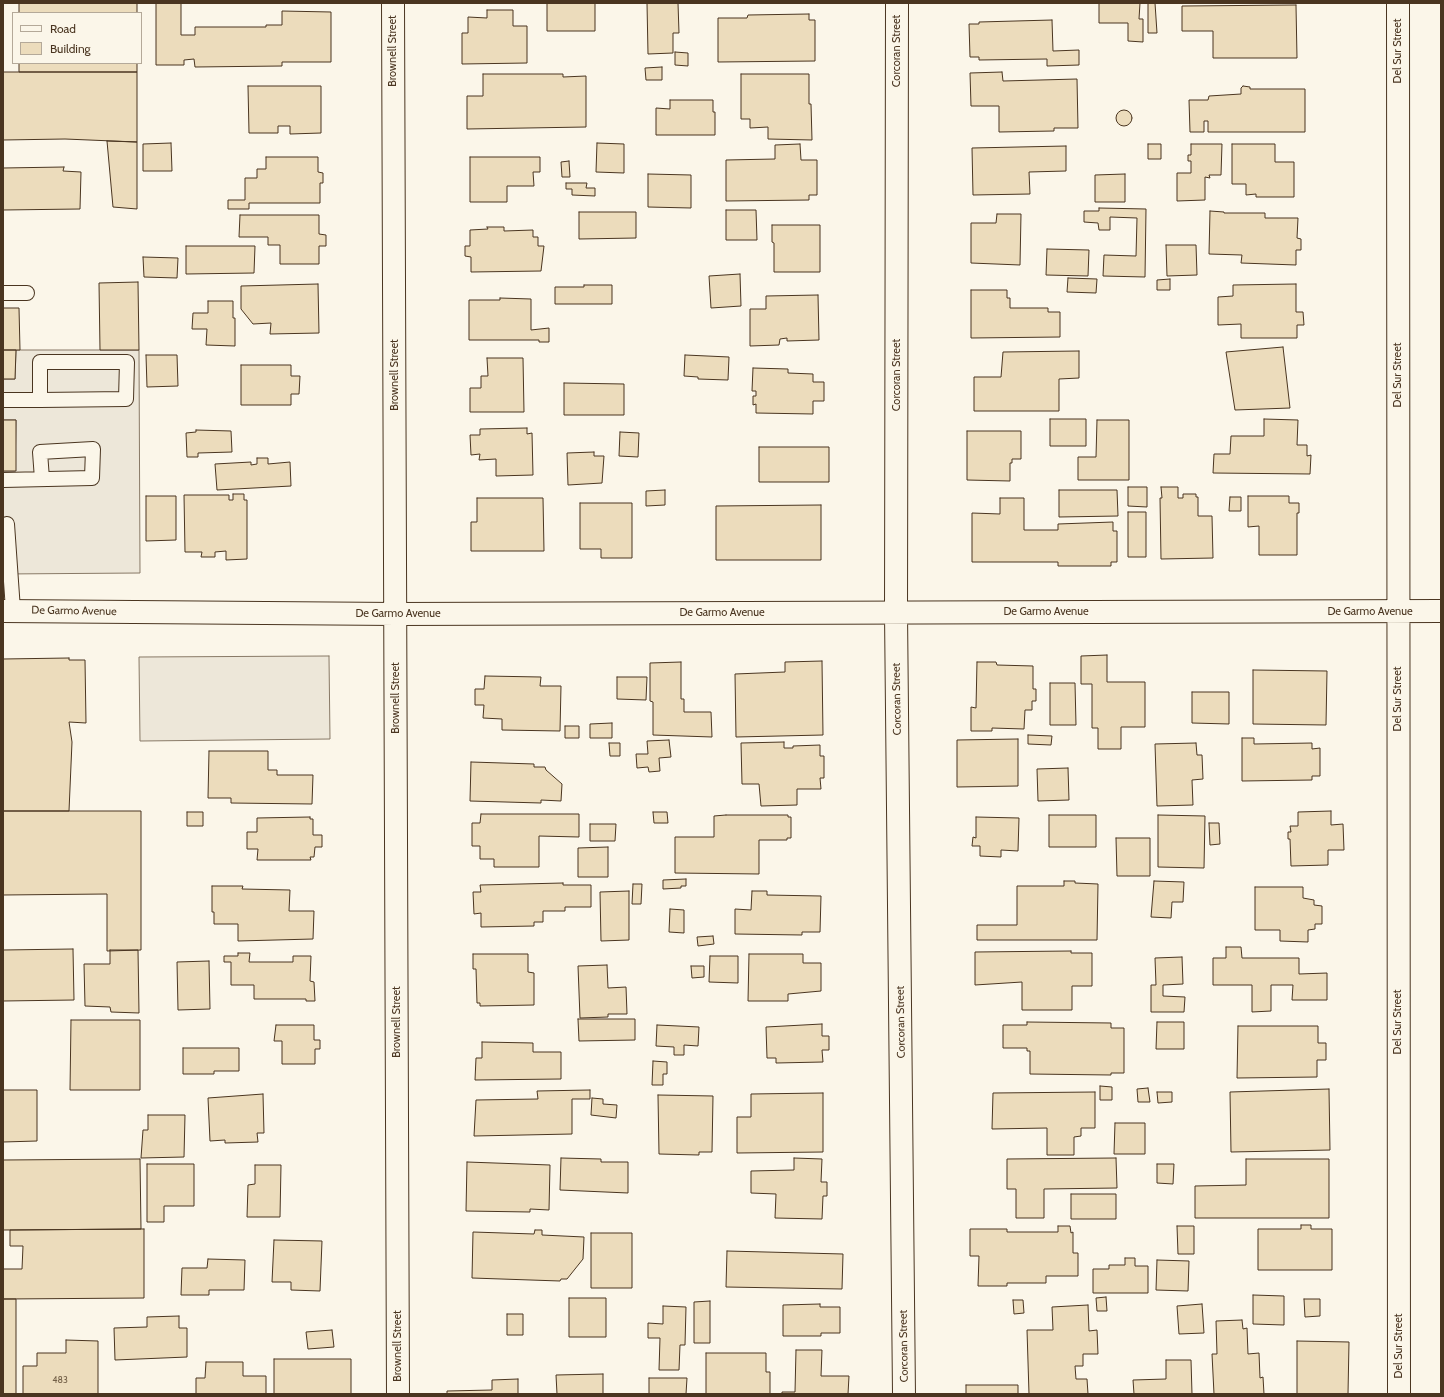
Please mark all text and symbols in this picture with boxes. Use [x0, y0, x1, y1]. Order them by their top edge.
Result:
legend [12, 12, 142, 64]
street label: Brownell Street [386, 15, 400, 87]
street label: Corcoran Street [890, 15, 904, 87]
street label: Del Sur Street [1391, 19, 1405, 83]
text: Road [50, 21, 76, 36]
text: Building [50, 41, 91, 56]
street label: Brownell Street [388, 339, 402, 411]
street label: Corcoran Street [890, 339, 904, 411]
street label: Del Sur Street [1391, 343, 1405, 407]
street label: De Garmo Avenue [31, 604, 117, 618]
street label: De Garmo Avenue [1003, 605, 1089, 619]
street label: De Garmo Avenue [1327, 605, 1413, 619]
street label: De Garmo Avenue [679, 606, 765, 620]
street label: De Garmo Avenue [355, 607, 441, 621]
street label: Brownell Street [389, 662, 403, 734]
street label: Corcoran Street [890, 663, 904, 735]
street label: Del Sur Street [1391, 667, 1405, 731]
street label: Brownell Street [390, 986, 404, 1058]
street label: Corcoran Street [894, 986, 908, 1058]
street label: Del Sur Street [1391, 990, 1405, 1054]
street label: Brownell Street [391, 1310, 405, 1382]
street label: Corcoran Street [897, 1310, 911, 1382]
street label: Del Sur Street [1392, 1314, 1406, 1378]
house number: 483 [52, 1375, 68, 1385]

